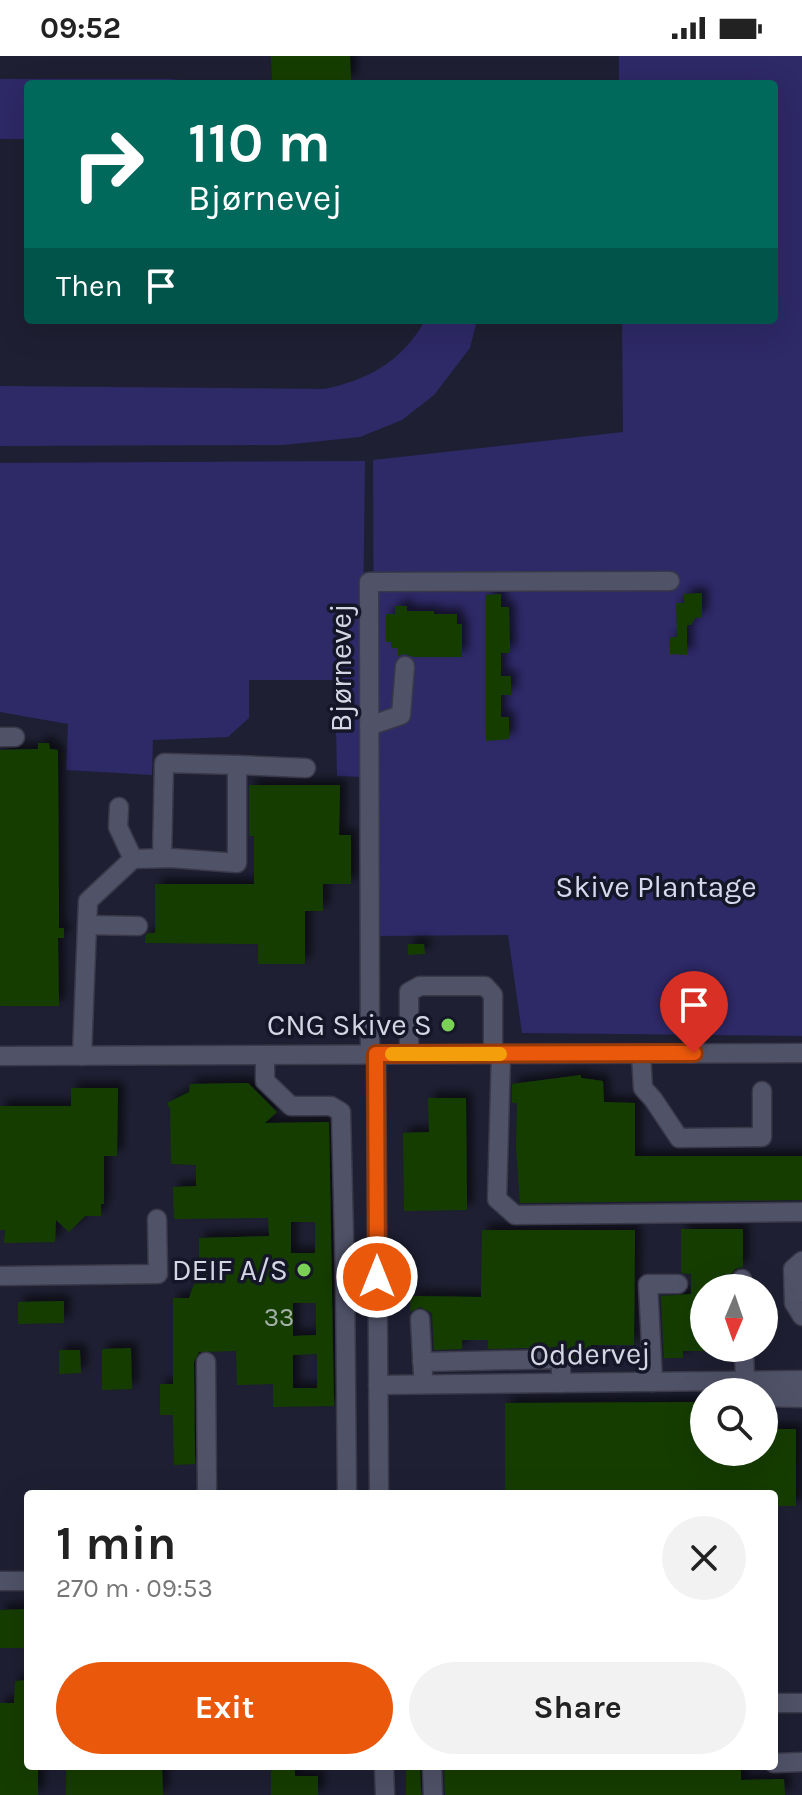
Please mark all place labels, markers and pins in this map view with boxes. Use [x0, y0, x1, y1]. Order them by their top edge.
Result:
pin [660, 971, 728, 1053]
place label: CNG Skive S [267, 1007, 432, 1043]
marker: CNG Skive S [439, 1016, 457, 1034]
place label: DEIF A/S [172, 1252, 288, 1288]
marker: DEIF A/S [295, 1261, 313, 1279]

